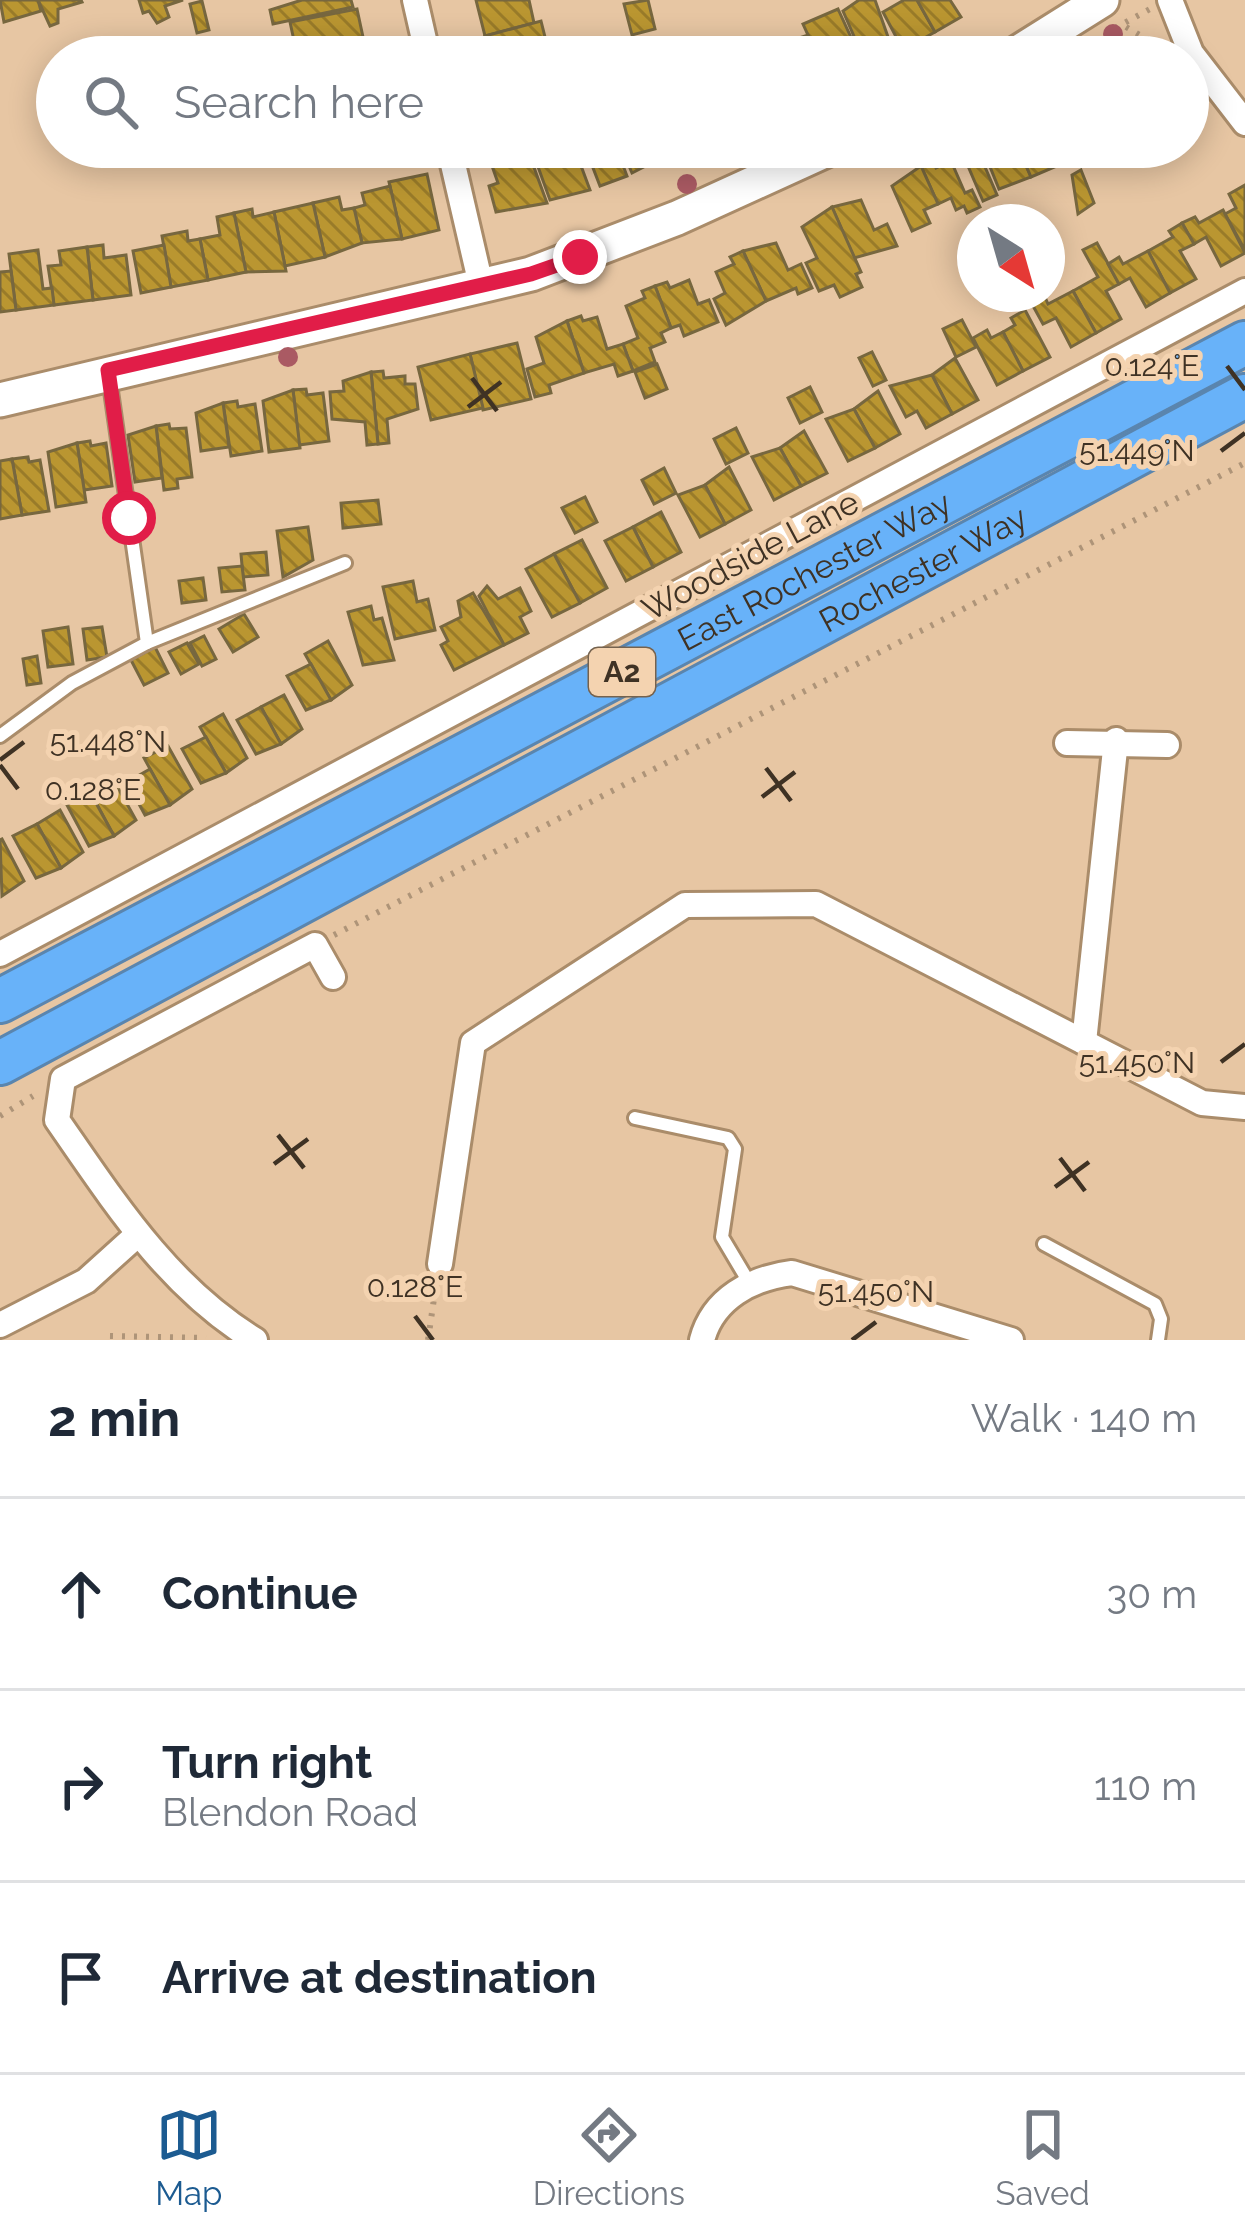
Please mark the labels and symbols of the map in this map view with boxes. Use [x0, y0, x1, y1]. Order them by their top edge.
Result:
north arrow [957, 204, 1065, 312]
route end [553, 230, 607, 284]
text: 0.124°E [1105, 348, 1199, 383]
text: 51.449°N [1079, 433, 1195, 468]
street label: Woodside Lane [635, 482, 865, 629]
street label: East Rochester Way [671, 483, 958, 659]
route start [102, 491, 156, 545]
street label: Rochester Way [813, 498, 1034, 640]
road number: A2 [589, 648, 655, 696]
text: 51.448°N [50, 724, 166, 759]
text: 0.128°E [45, 772, 141, 807]
text: 51.450°N [1079, 1045, 1195, 1080]
text: 0.128°E [367, 1269, 463, 1304]
text: 51.450°N [818, 1274, 934, 1309]

